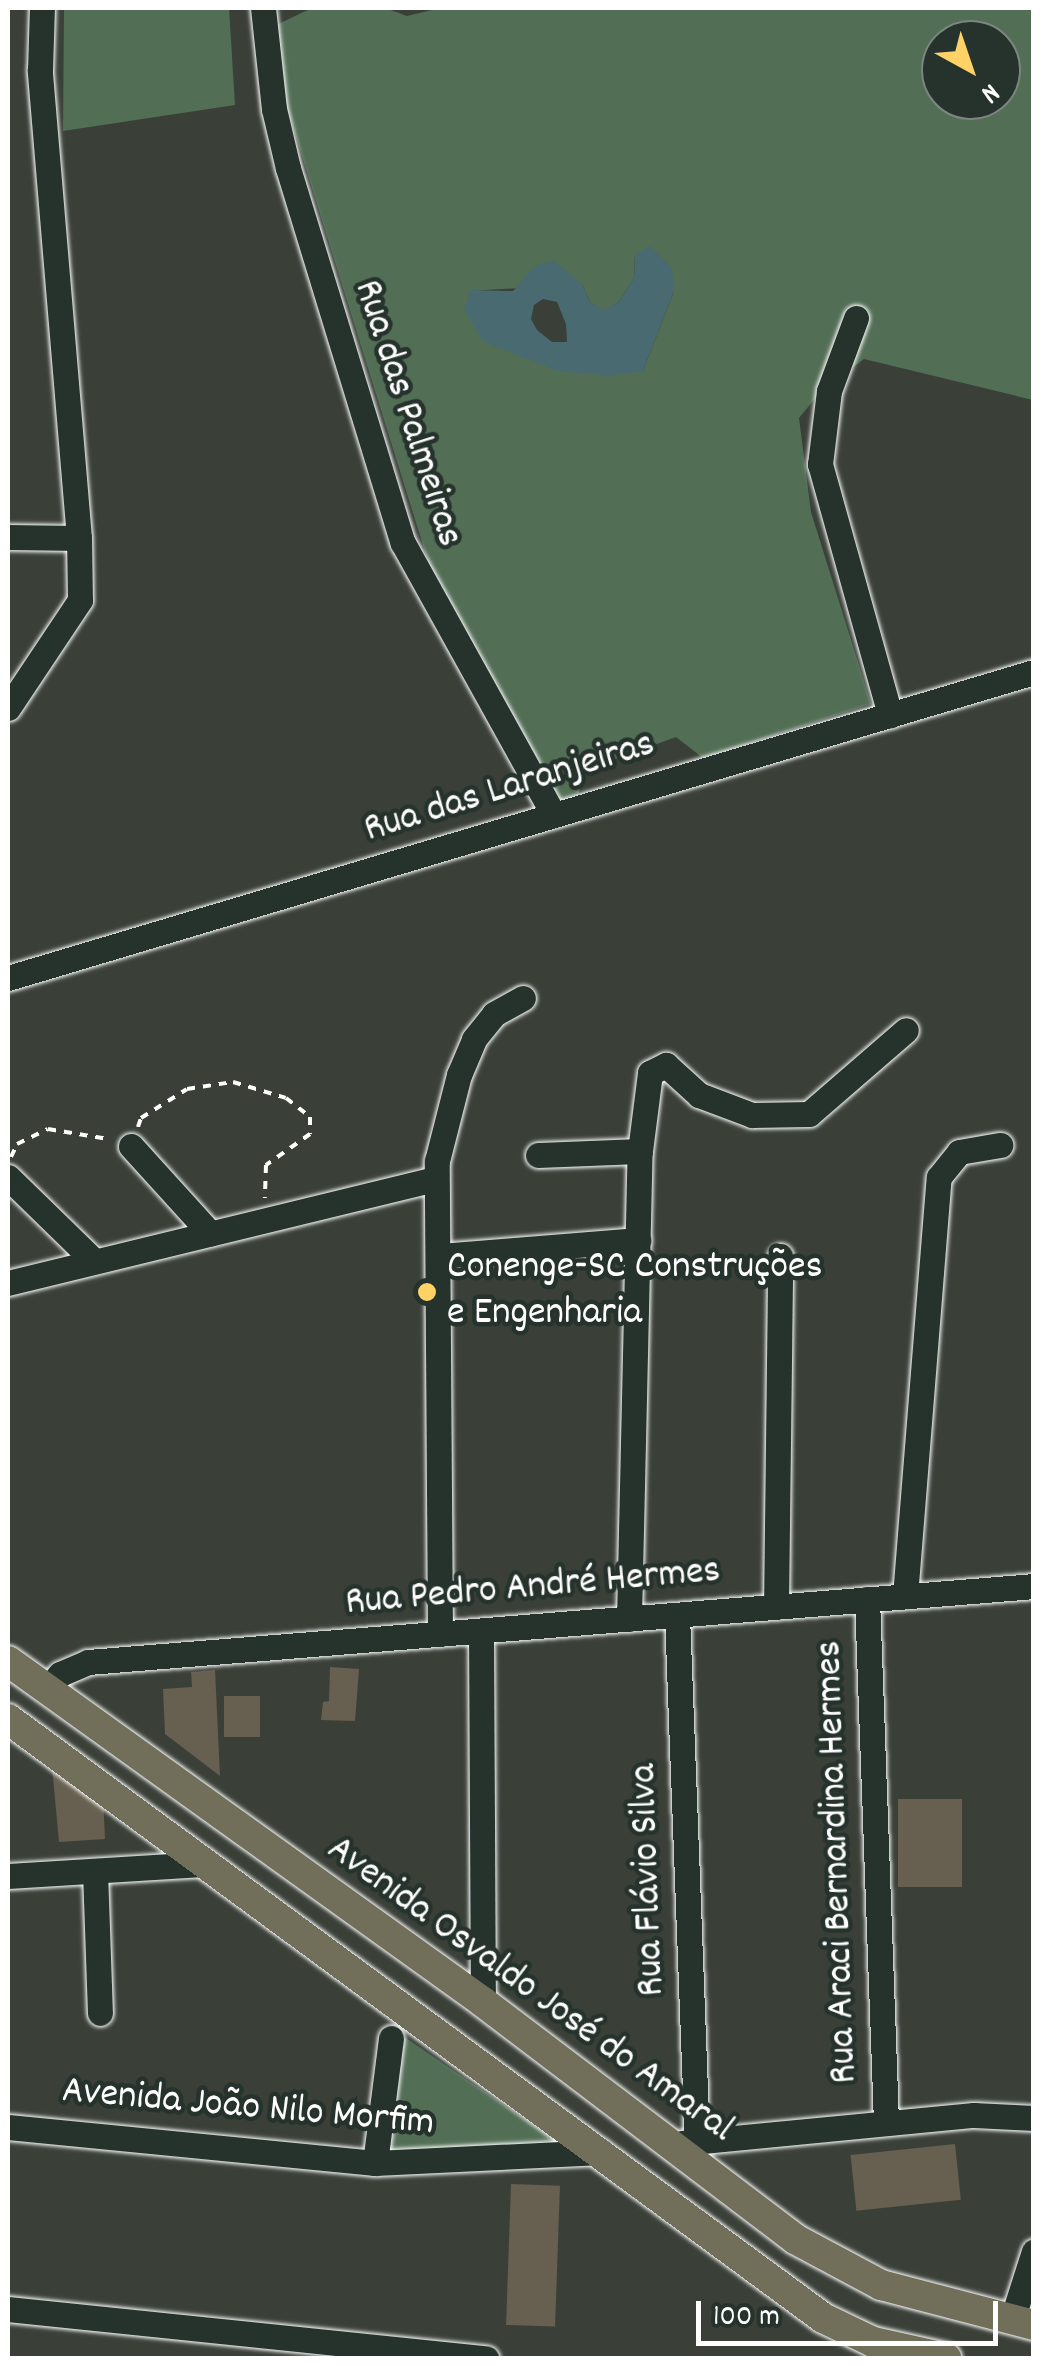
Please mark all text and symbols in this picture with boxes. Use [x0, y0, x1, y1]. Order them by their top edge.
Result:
north arrow [921, 20, 1021, 120]
text: N [971, 72, 1007, 111]
street label: Rua das Palmeiras [340, 275, 472, 553]
street label: Rua das Laranjeiras [359, 722, 661, 856]
place label: Conenge-SC Construções e Engenharia [447, 1245, 823, 1339]
marker: Conenge-SC Construções e Engenharia [416, 1281, 438, 1303]
street label: Rua Pedro André Hermes [344, 1549, 722, 1629]
street label: Rua Araci Bernardina Hermes [807, 1640, 871, 2084]
street label: Rua Flávio Silva [622, 1763, 678, 1997]
street label: Avenida Osvaldo José do Amaral [316, 1827, 742, 2155]
street label: Avenida João Nilo Morfim [60, 2069, 436, 2149]
scale bar [701, 2281, 1004, 2343]
text: 100 m [713, 2297, 780, 2340]

